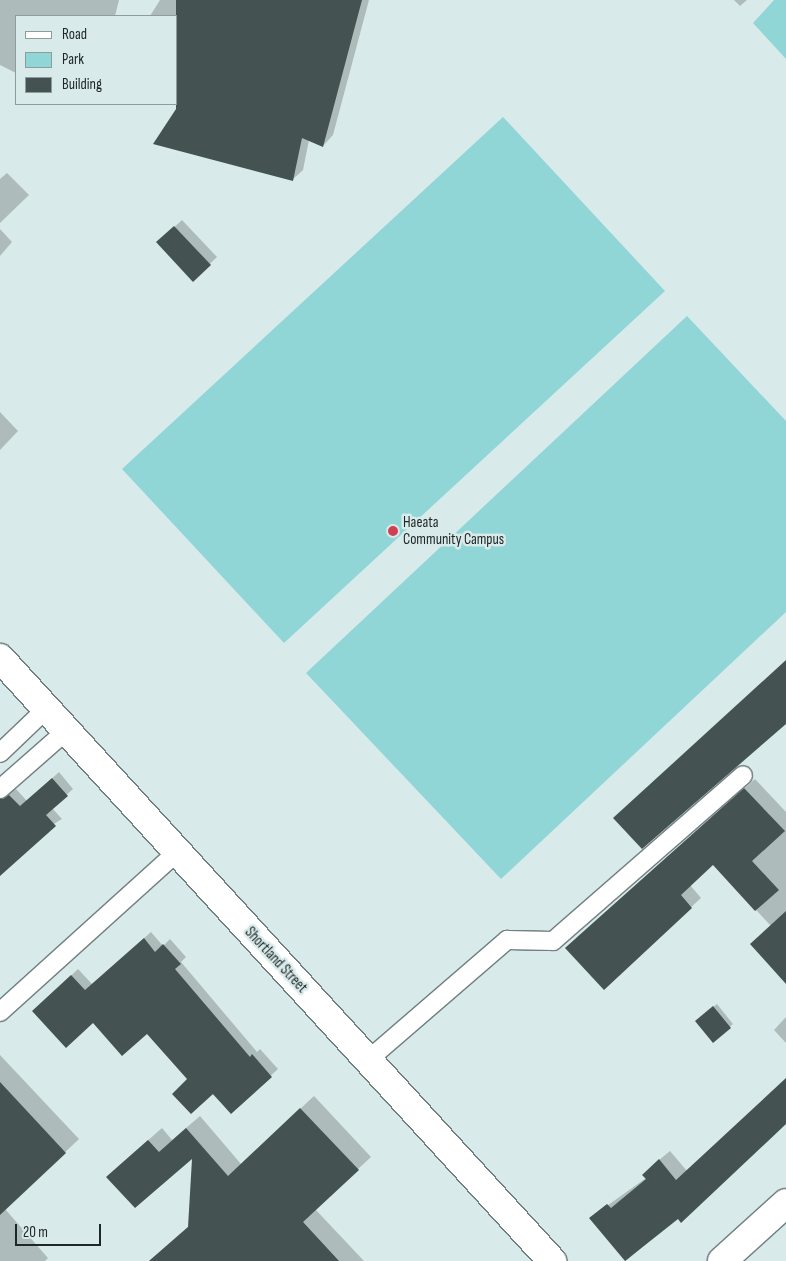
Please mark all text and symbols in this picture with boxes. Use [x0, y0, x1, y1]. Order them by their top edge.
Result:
legend [15, 15, 178, 105]
text: Road [62, 25, 87, 44]
text: Park [62, 50, 84, 69]
text: Building [62, 75, 102, 94]
place label: Haeata Community Campus [403, 513, 504, 548]
marker: Haeata Community Campus [387, 525, 399, 537]
street label: Shortland Street [241, 923, 311, 997]
scale bar [18, 1214, 104, 1246]
text: 20 m [23, 1223, 48, 1242]

